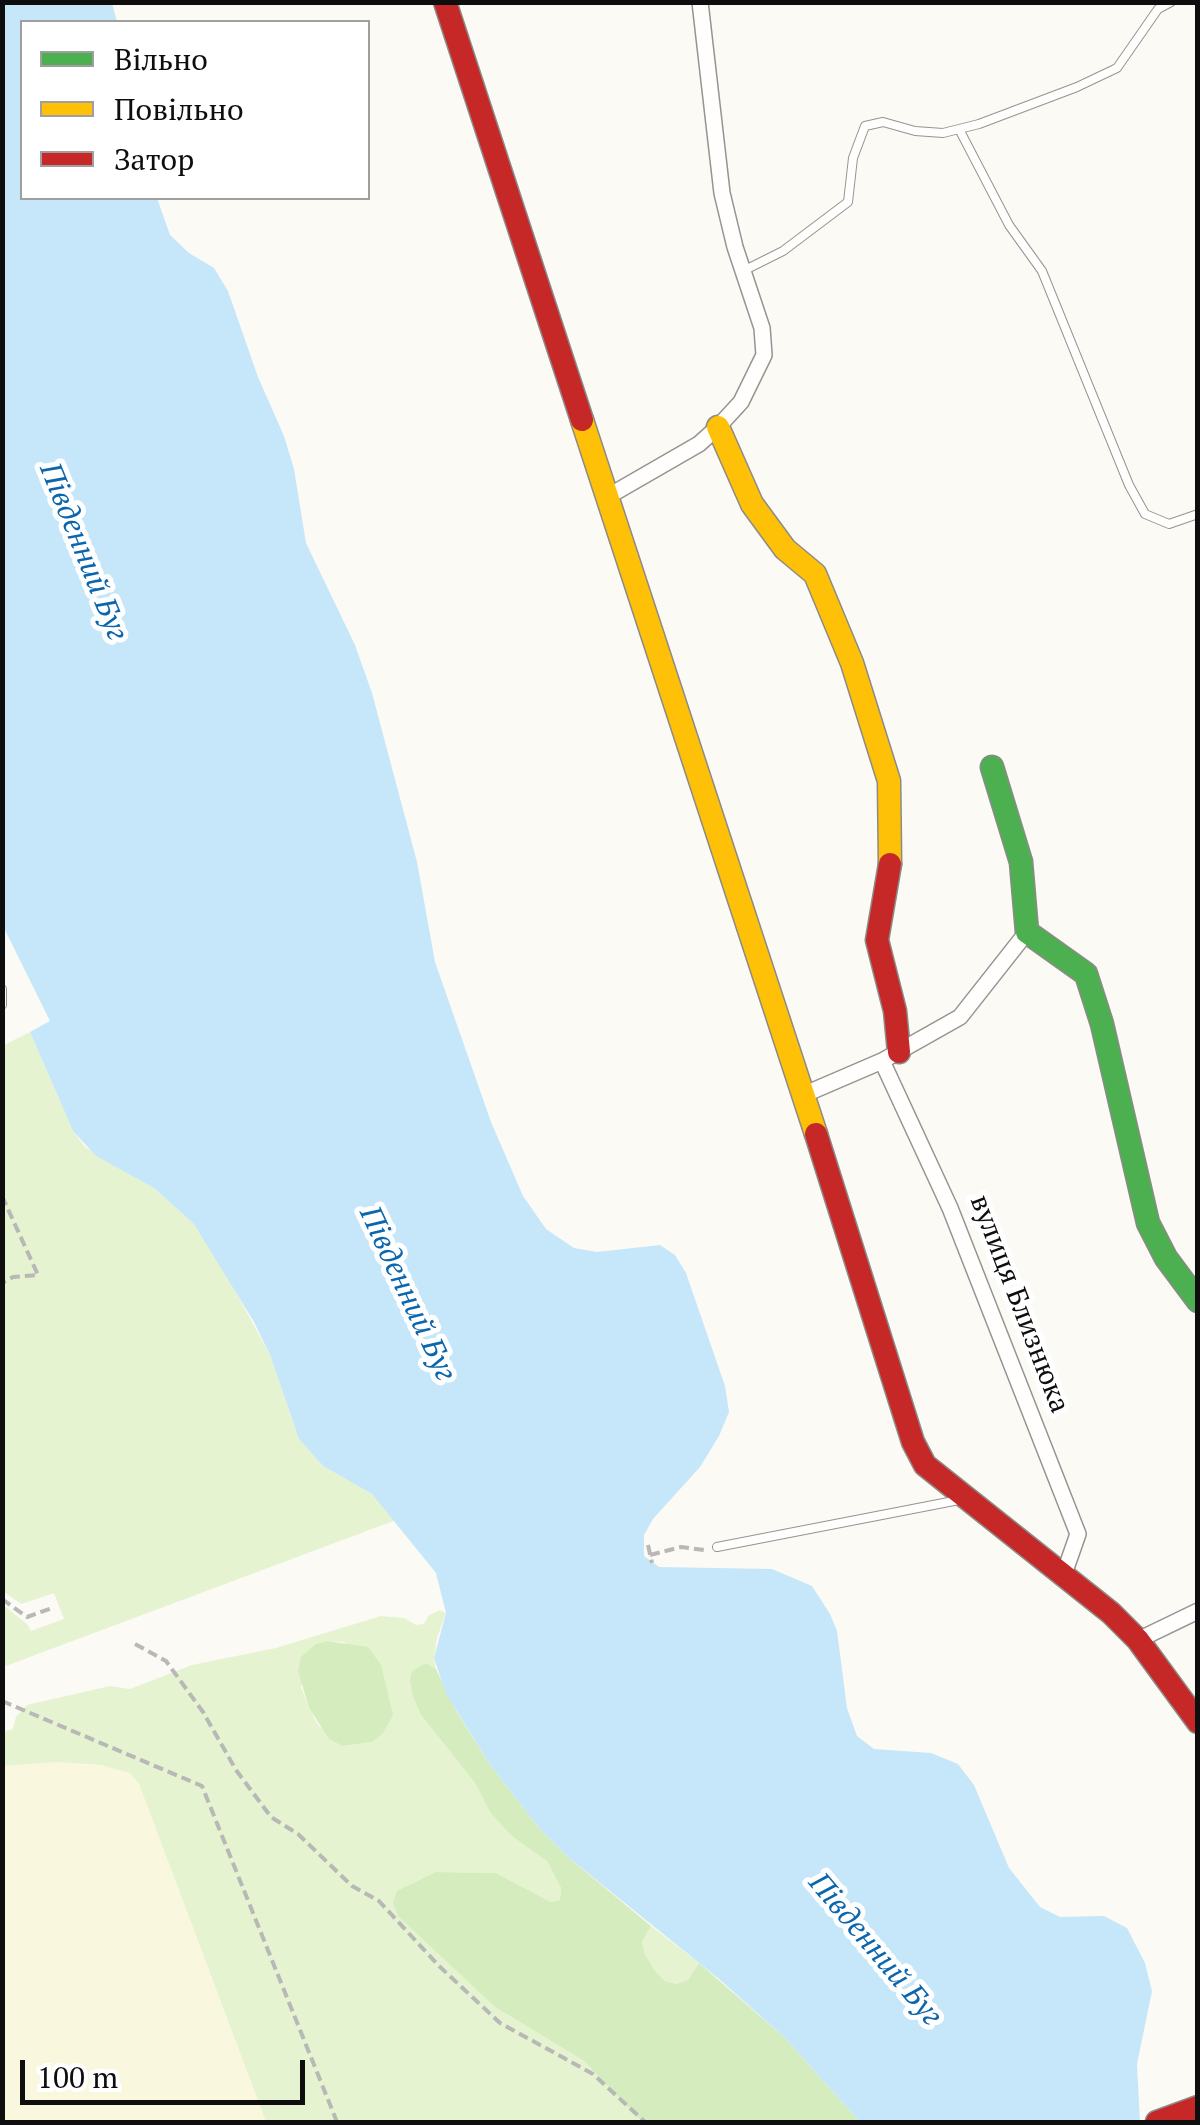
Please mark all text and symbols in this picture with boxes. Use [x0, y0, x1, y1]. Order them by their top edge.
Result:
legend [20, 20, 370, 200]
text: Вільно [114, 39, 208, 79]
text: Повільно [114, 89, 243, 129]
text: Затор [114, 139, 194, 179]
water label: Південний Буг [31, 458, 135, 646]
street label: вулиця Близнюка [962, 1190, 1076, 1418]
water label: Південний Буг [351, 1201, 463, 1387]
water label: Південний Буг [801, 1866, 949, 2034]
scale bar [25, 2040, 310, 2102]
text: 100 m [37, 2057, 118, 2097]

